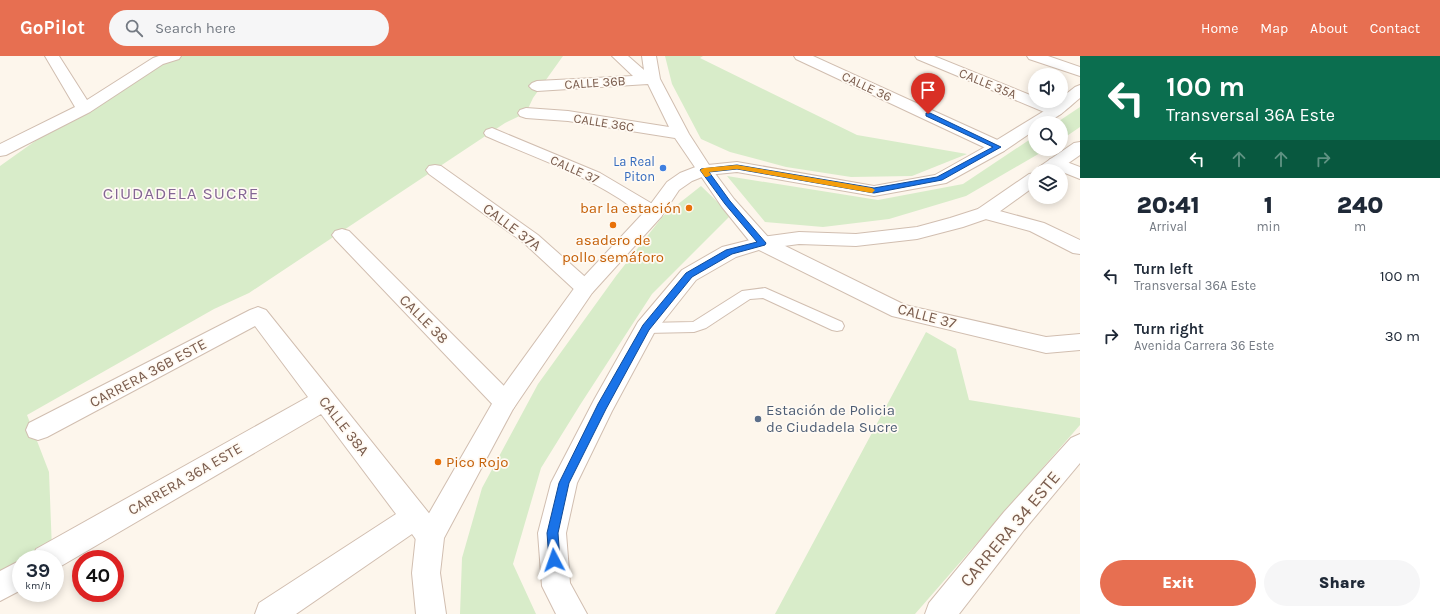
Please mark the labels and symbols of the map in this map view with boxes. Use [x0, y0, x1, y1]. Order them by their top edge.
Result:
street label: CALLE 35A [957, 65, 1019, 102]
street label: CALLE 36 [840, 68, 894, 104]
street label: CALLE 36B [564, 73, 626, 92]
pin [911, 73, 945, 114]
street label: CALLE 36C [573, 110, 635, 135]
street label: CALLE 37 [548, 152, 601, 187]
place label: La Real Piton [613, 154, 655, 184]
marker: La Real Piton [658, 163, 668, 173]
district label: CIUDADELA SUCRE [103, 183, 259, 203]
street label: CALLE 37A [479, 199, 545, 255]
place label: bar la estación [580, 199, 681, 217]
marker: bar la estación [684, 203, 694, 213]
marker: asadero de pollo semáforo [608, 220, 618, 230]
place label: asadero de pollo semáforo [562, 231, 664, 266]
street label: CALLE 38 [396, 291, 452, 347]
street label: CALLE 37 [896, 300, 958, 332]
street label: CARRERA 36B ESTE [86, 335, 210, 411]
street label: CALLE 38A [315, 393, 373, 460]
place label: Estación de Policia de Ciudadela Sucre [766, 401, 898, 436]
marker: Estación de Policia de Ciudadela Sucre [753, 414, 763, 424]
street label: CARRERA 36A ESTE [125, 439, 245, 519]
place label: Pico Rojo [446, 453, 509, 471]
marker: Pico Rojo [433, 457, 443, 467]
street label: CARRERA 34 ESTE [955, 467, 1065, 591]
position arrow [533, 539, 575, 581]
speed limit sign: 40 [72, 550, 124, 602]

